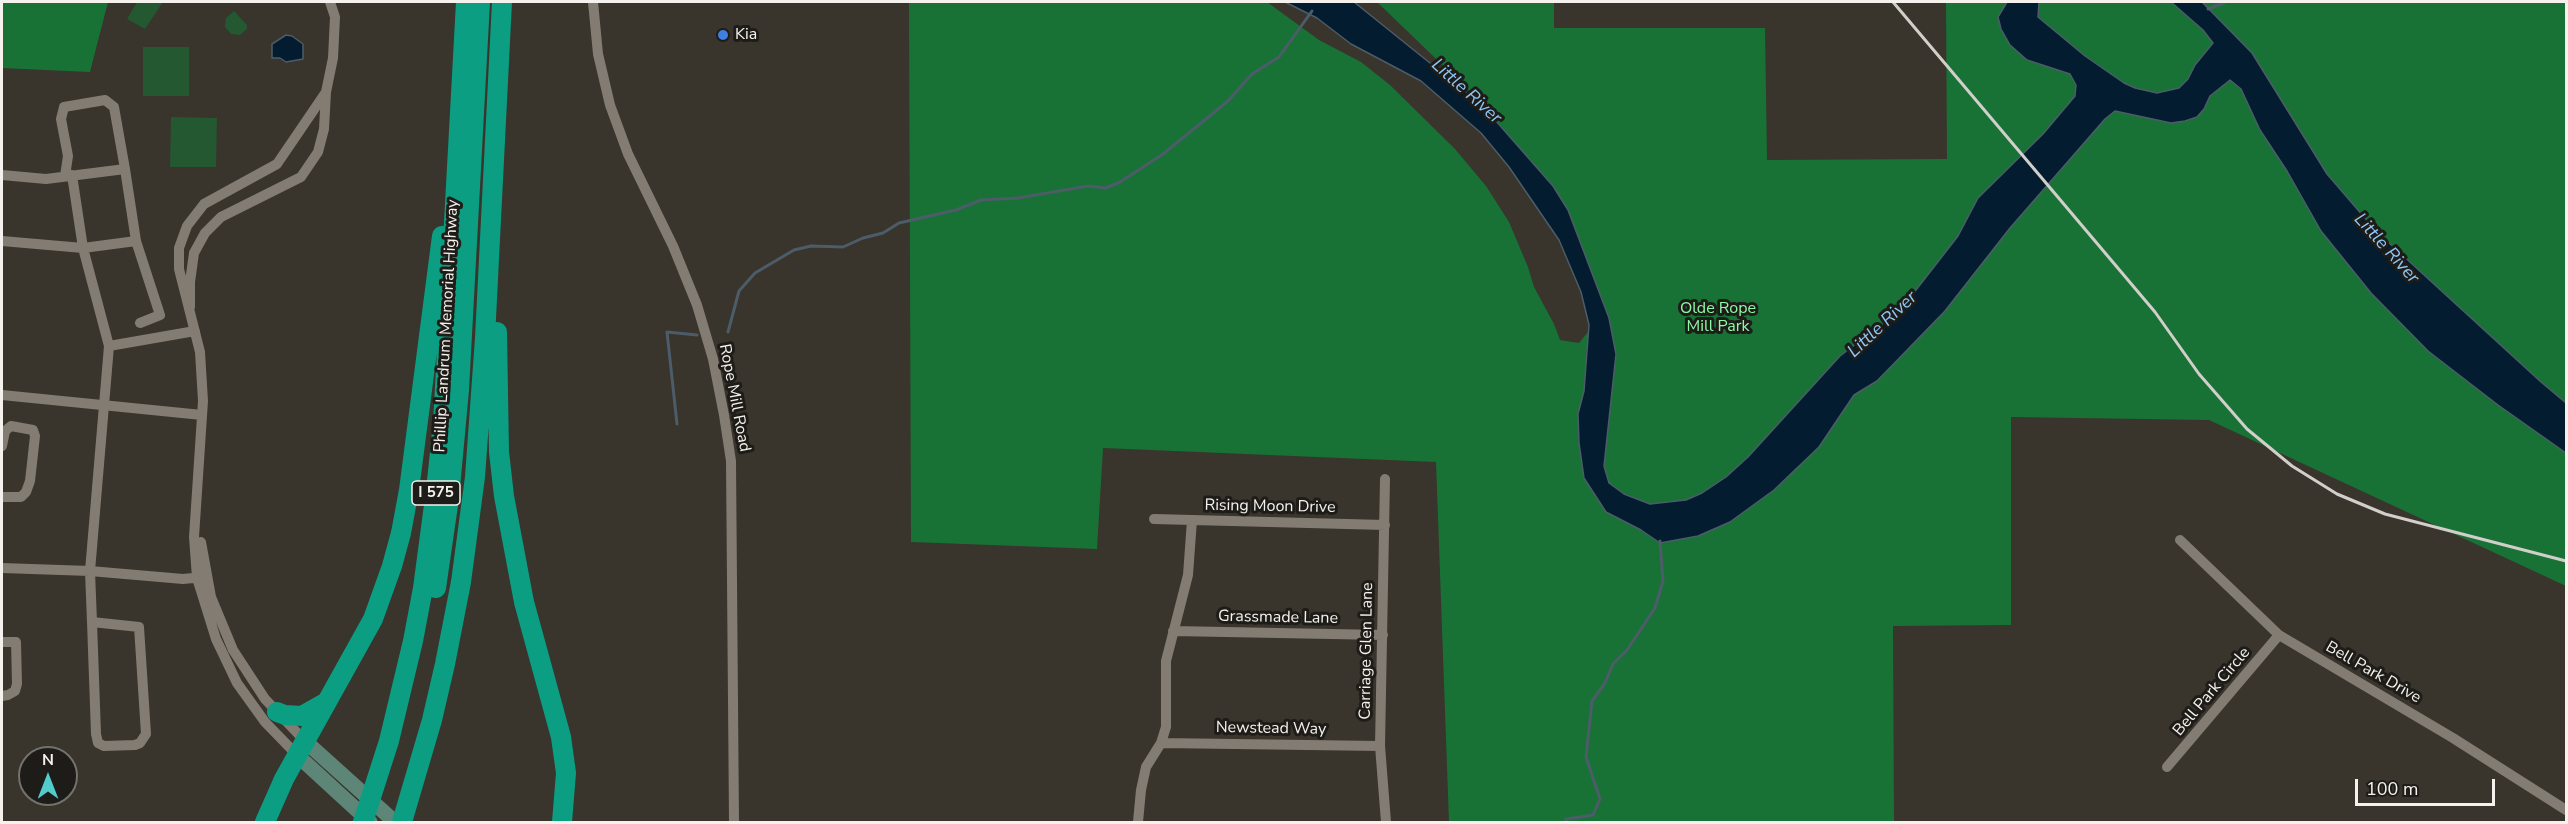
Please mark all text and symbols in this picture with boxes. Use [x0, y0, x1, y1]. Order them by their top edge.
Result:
place label: Kia [735, 25, 757, 45]
marker: Kia [716, 28, 730, 42]
water label: Little River [1426, 55, 1506, 129]
street label: Phillip Landrum Memorial Highway [431, 199, 463, 453]
water label: Little River [2349, 209, 2423, 289]
water label: Little River [1844, 287, 1922, 363]
park label: Olde Rope Mill Park [1680, 299, 1756, 337]
street label: Rope Mill Road [714, 342, 754, 454]
road number: I 575 [412, 481, 460, 505]
street label: Rising Moon Drive [1204, 496, 1336, 518]
street label: Carriage Glen Lane [1356, 582, 1378, 720]
street label: Grassmade Lane [1218, 607, 1338, 629]
street label: Bell Park Drive [2322, 638, 2424, 708]
street label: Bell Park Circle [2169, 644, 2255, 740]
street label: Newstead Way [1216, 718, 1326, 740]
north arrow [18, 746, 78, 806]
text: N [42, 749, 54, 771]
scale bar [2358, 767, 2498, 805]
text: 100 m [2366, 777, 2418, 801]

